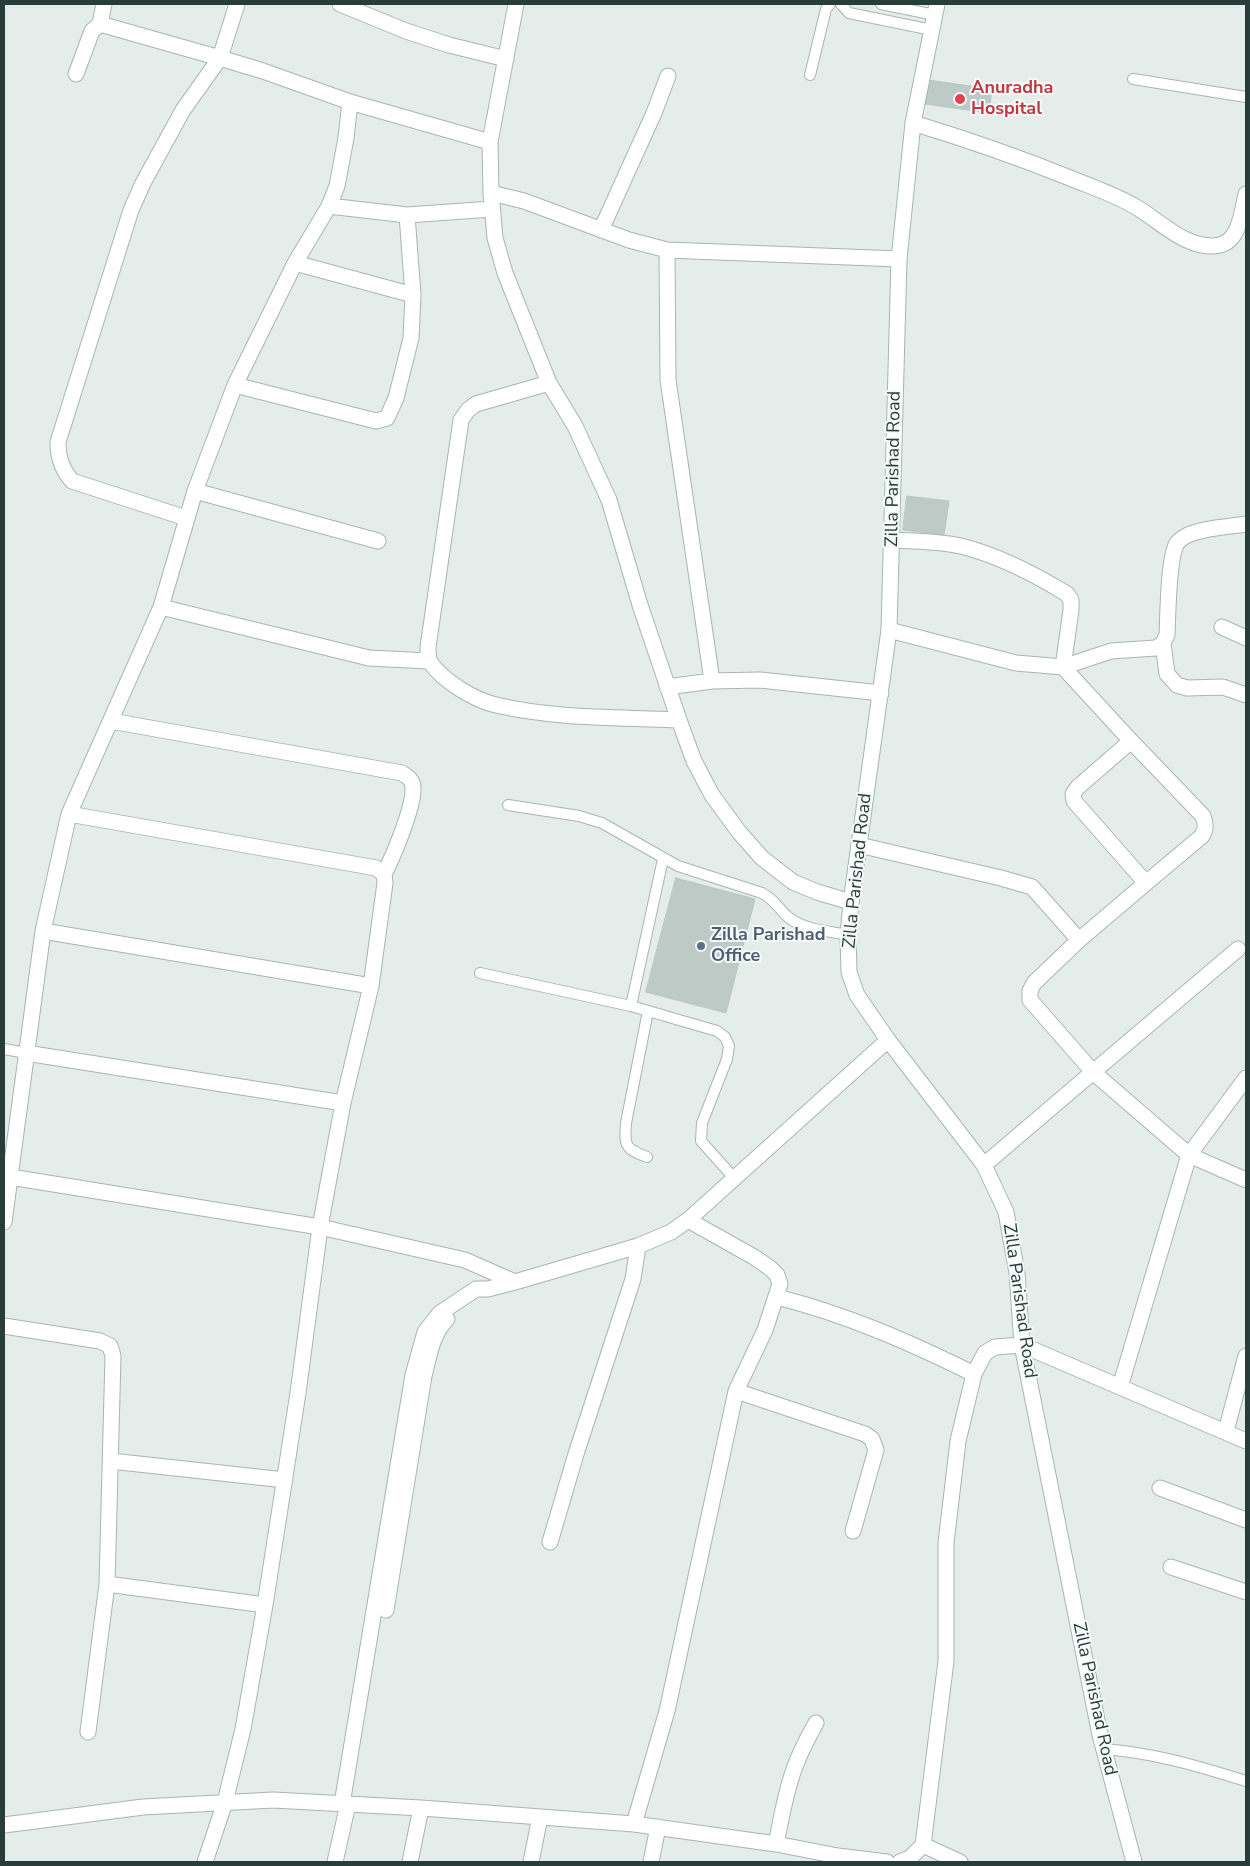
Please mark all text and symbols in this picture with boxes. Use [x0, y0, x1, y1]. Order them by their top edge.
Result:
place label: Anuradha Hospital [971, 78, 1053, 120]
marker: Anuradha Hospital [953, 92, 967, 106]
street label: Zilla Parishad Road [882, 391, 906, 547]
street label: Zilla Parishad Road [839, 792, 877, 950]
place label: Zilla Parishad Office [711, 925, 825, 968]
marker: Zilla Parishad Office [695, 940, 707, 952]
street label: Zilla Parishad Road [997, 1222, 1041, 1380]
street label: Zilla Parishad Road [1067, 1620, 1121, 1778]

